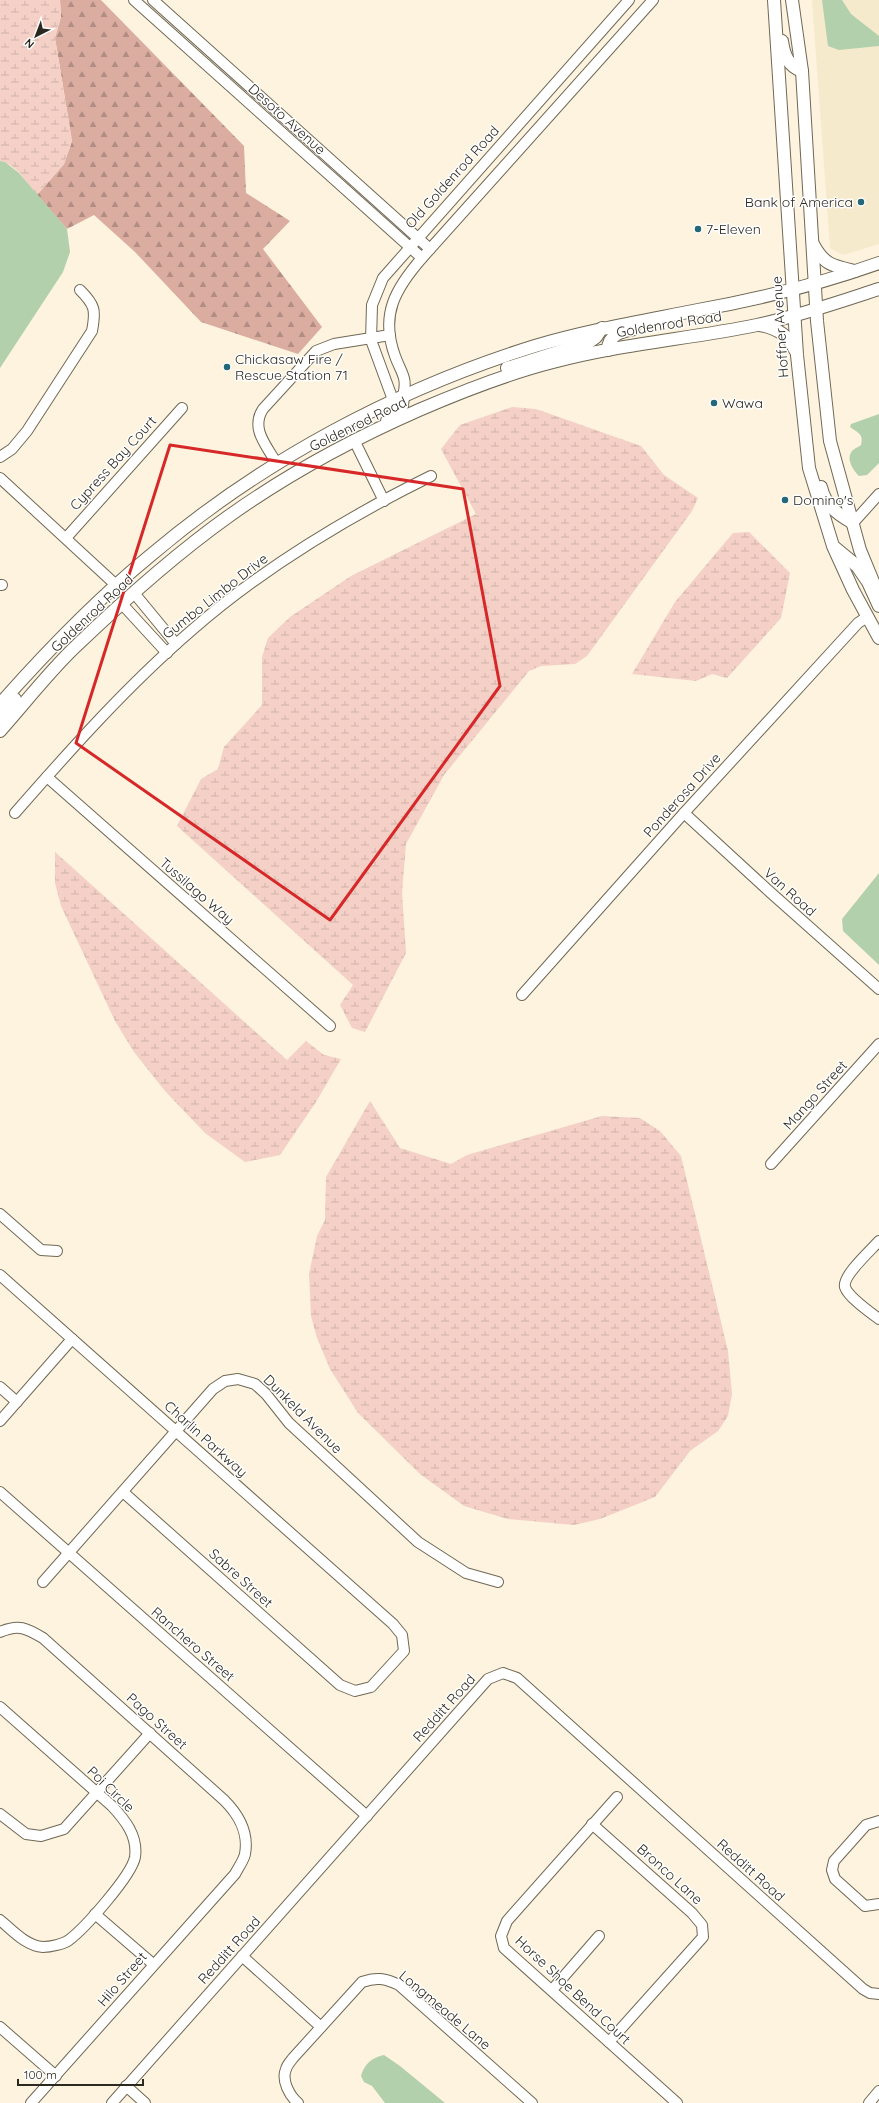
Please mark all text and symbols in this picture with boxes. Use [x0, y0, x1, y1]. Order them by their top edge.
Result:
north arrow [16, 16, 56, 56]
text: N [22, 36, 37, 51]
street label: Desoto Avenue [245, 80, 329, 159]
street label: Old Goldenrod Road [401, 122, 503, 232]
place label: Bank of America [745, 193, 853, 211]
marker: Bank of America [856, 197, 866, 207]
place label: 7-Eleven [706, 220, 761, 238]
marker: 7-Eleven [693, 224, 703, 234]
street label: Hoffner Avenue [767, 276, 793, 378]
street label: Goldenrod Road [615, 307, 723, 341]
place label: Chickasaw Fire / Rescue Station 71 [235, 350, 348, 384]
marker: Chickasaw Fire / Rescue Station 71 [222, 362, 232, 372]
street label: Goldenrod Road [306, 393, 410, 455]
place label: Wawa [722, 394, 763, 412]
marker: Wawa [709, 398, 719, 408]
street label: Cypress Bay Court [66, 412, 160, 514]
place label: Domino's [793, 491, 853, 509]
marker: Domino's [780, 495, 790, 505]
street label: Gumbo Limbo Drive [159, 549, 271, 643]
street label: Goldenrod Road [47, 570, 137, 656]
street label: Ponderosa Drive [639, 749, 725, 841]
street label: Tussilago Way [156, 854, 238, 928]
street label: Van Road [760, 864, 820, 920]
street label: Mango Street [779, 1056, 851, 1133]
street label: Dunkeld Avenue [260, 1371, 346, 1457]
street label: Charlin Parkway [161, 1397, 251, 1481]
street label: Sabre Street [205, 1545, 277, 1612]
street label: Ranchero Street [148, 1603, 239, 1685]
street label: Redditt Road [409, 1670, 479, 1746]
street label: Pago Street [123, 1689, 191, 1753]
street label: Poi Circle [84, 1762, 139, 1816]
street label: Redditt Road [713, 1835, 789, 1905]
street label: Bronco Lane [633, 1840, 707, 1908]
street label: Redditt Road [194, 1912, 264, 1988]
street label: Horse Shoe Bend Court [512, 1932, 635, 2048]
street label: Hilo Street [93, 1948, 151, 2010]
street label: Longmeade Lane [396, 1966, 495, 2054]
scale bar [18, 2061, 143, 2087]
text: 100 m [24, 2067, 57, 2082]

